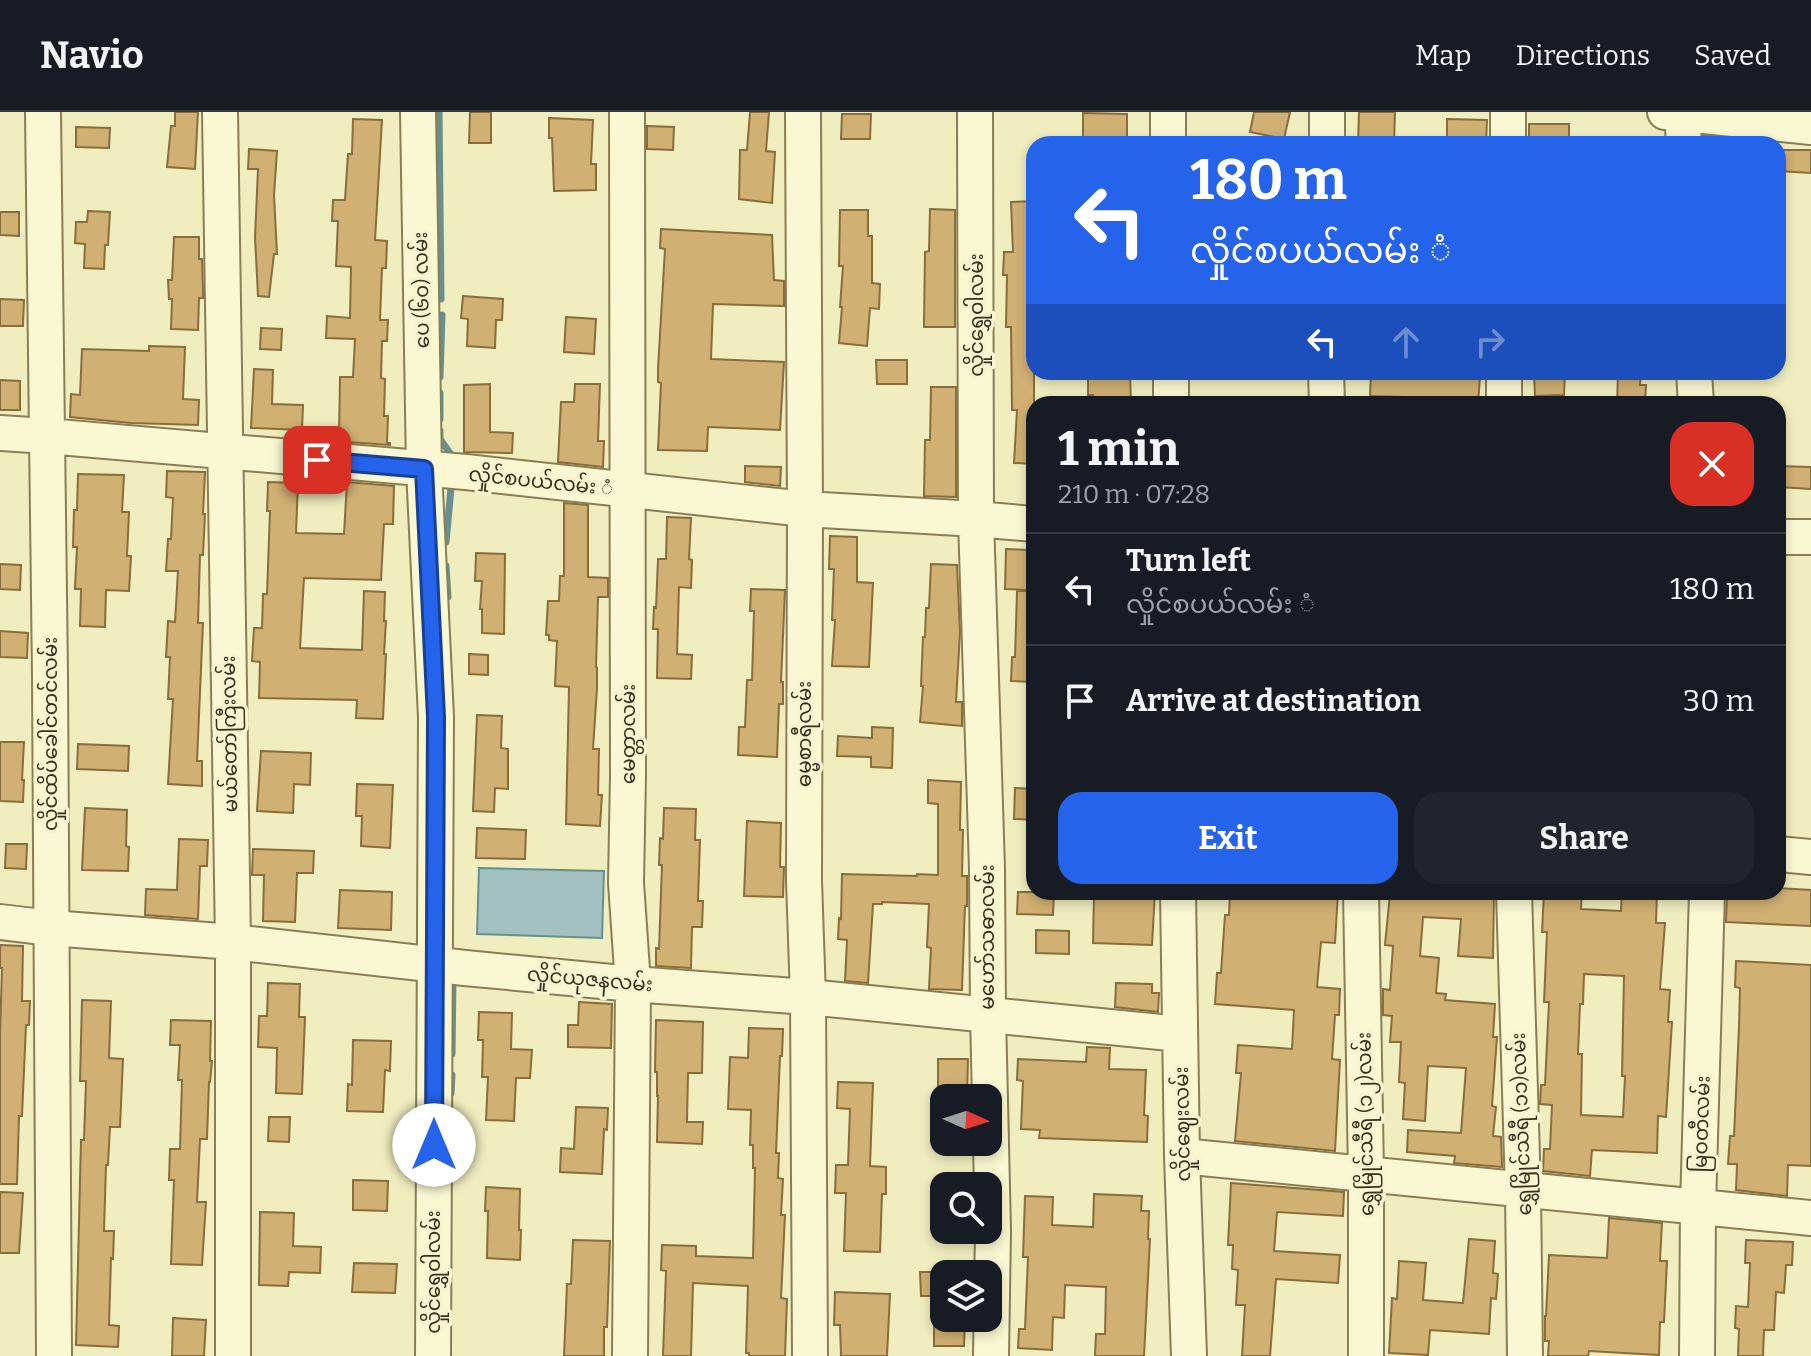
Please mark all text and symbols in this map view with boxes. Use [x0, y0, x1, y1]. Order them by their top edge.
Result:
text: Navio [40, 32, 144, 78]
text: Map [1415, 39, 1471, 72]
text: Directions [1515, 39, 1650, 72]
text: Saved [1694, 39, 1771, 72]
text: 180 m [1190, 147, 1347, 214]
icon: left [1058, 168, 1162, 272]
text: လှိုင်စပယ်လမ်း ံ [1190, 229, 1451, 273]
street label: ပေ (၆၀) လမ်း [406, 231, 434, 349]
street label: လှိုင်ရွှေဝါလမ်း [962, 253, 992, 377]
icon: left [1300, 320, 1344, 364]
icon: ahead [1384, 320, 1428, 364]
icon: right [1468, 320, 1512, 364]
text: 1 min [1058, 420, 1179, 478]
button: close [1670, 422, 1754, 506]
pin [283, 426, 351, 494]
icon: arrive [295, 438, 339, 482]
street label: လှိုင်စပယ်လမ်း ံ [467, 459, 615, 504]
text: 210 m · 07:28 [1058, 479, 1210, 510]
text: Turn left [1126, 543, 1251, 579]
icon: left [1058, 567, 1102, 611]
text: 180 m [1670, 571, 1754, 607]
text: လှိုင်စပယ်လမ်း ံ [1126, 589, 1315, 620]
street label: လှိုင်ထိပ်ခေါင်တင်လမ်း [36, 637, 66, 831]
street label: မယ်တော်ကြီးလမ်း [214, 655, 246, 813]
icon: arrive [1058, 679, 1102, 723]
street label: ဓမ္မစာရီလမ်း [790, 681, 820, 787]
text: Arrive at destination [1126, 683, 1421, 719]
text: 30 m [1683, 683, 1754, 719]
street label: မေတ္တာလမ်း [614, 684, 644, 784]
button: Exit [1058, 792, 1398, 884]
button: Share [1414, 792, 1754, 884]
street label: မဟော်သဓာလမ်း [973, 864, 999, 1010]
street label: လှိုင်ယုဇနလမ်း [526, 960, 654, 1001]
street label: ရွှေမြိုင်သီရီ (၁၂)လမ်း [1349, 1032, 1383, 1216]
street label: ရွှေမြိုင်သီရီ (၁၁)လမ်း [1504, 1032, 1540, 1216]
street label: လှိုင်ဈေးလမ်း [1167, 1066, 1199, 1182]
street label: မြဝတီလမ်း [1685, 1075, 1719, 1173]
north arrow [930, 1084, 1002, 1156]
map controls [930, 1084, 1002, 1332]
position arrow [392, 1103, 476, 1187]
button: search [930, 1172, 1002, 1244]
street label: လှိုင်ရွှေဝါလမ်း [419, 1210, 449, 1334]
button: layers [930, 1260, 1002, 1332]

